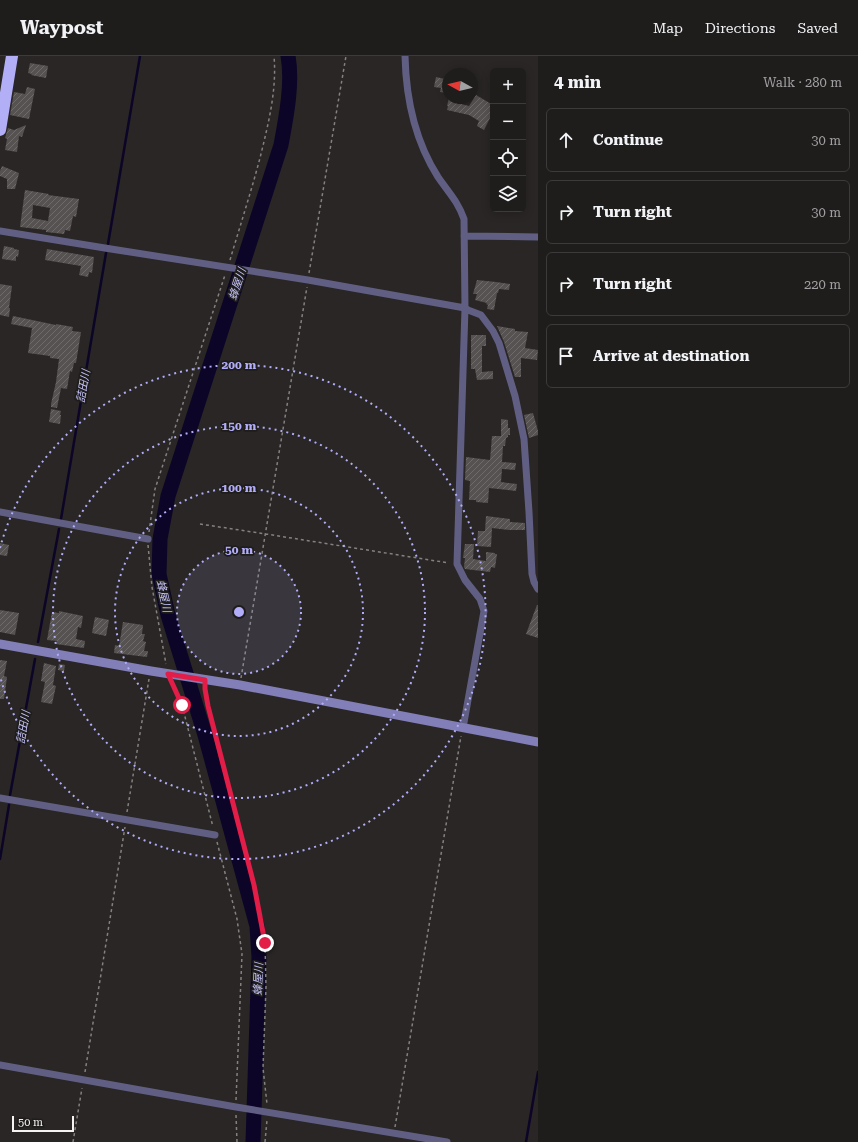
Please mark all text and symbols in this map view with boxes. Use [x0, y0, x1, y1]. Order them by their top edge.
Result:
text: Waypost [20, 16, 103, 39]
text: Map [653, 20, 683, 36]
text: Directions [705, 20, 775, 36]
text: Saved [797, 20, 838, 36]
north arrow [442, 68, 478, 104]
map controls [490, 68, 526, 212]
button: + [490, 68, 526, 104]
text: 4 min [554, 72, 601, 92]
text: Walk · 280 m [763, 75, 842, 90]
button: − [490, 104, 526, 140]
icon: ahead [555, 129, 577, 151]
text: Continue [593, 131, 663, 149]
text: 30 m [811, 133, 841, 148]
button: locate [490, 140, 526, 176]
button: layers [490, 176, 526, 212]
icon: right [555, 201, 577, 223]
text: Turn right [593, 203, 672, 221]
text: 30 m [811, 205, 841, 220]
water label: 蜂屋川 [226, 266, 249, 302]
icon: right [555, 273, 577, 295]
text: Turn right [593, 275, 672, 293]
text: 220 m [804, 277, 841, 292]
icon: arrive [555, 345, 577, 367]
text: Arrive at destination [593, 347, 749, 365]
text: 200 m [222, 358, 257, 372]
water label: 詰田川 [74, 368, 93, 403]
text: 150 m [222, 419, 257, 433]
text: 100 m [222, 481, 257, 495]
text: 50 m [225, 543, 253, 557]
water label: 蜂屋川 [153, 579, 174, 615]
centre of rings [232, 605, 246, 619]
route start [173, 696, 191, 714]
water label: 詰田川 [14, 709, 33, 744]
route end [256, 934, 274, 952]
water label: 蜂屋川 [251, 961, 266, 996]
scale bar [12, 1114, 74, 1133]
text: 50 m [18, 1116, 43, 1129]

